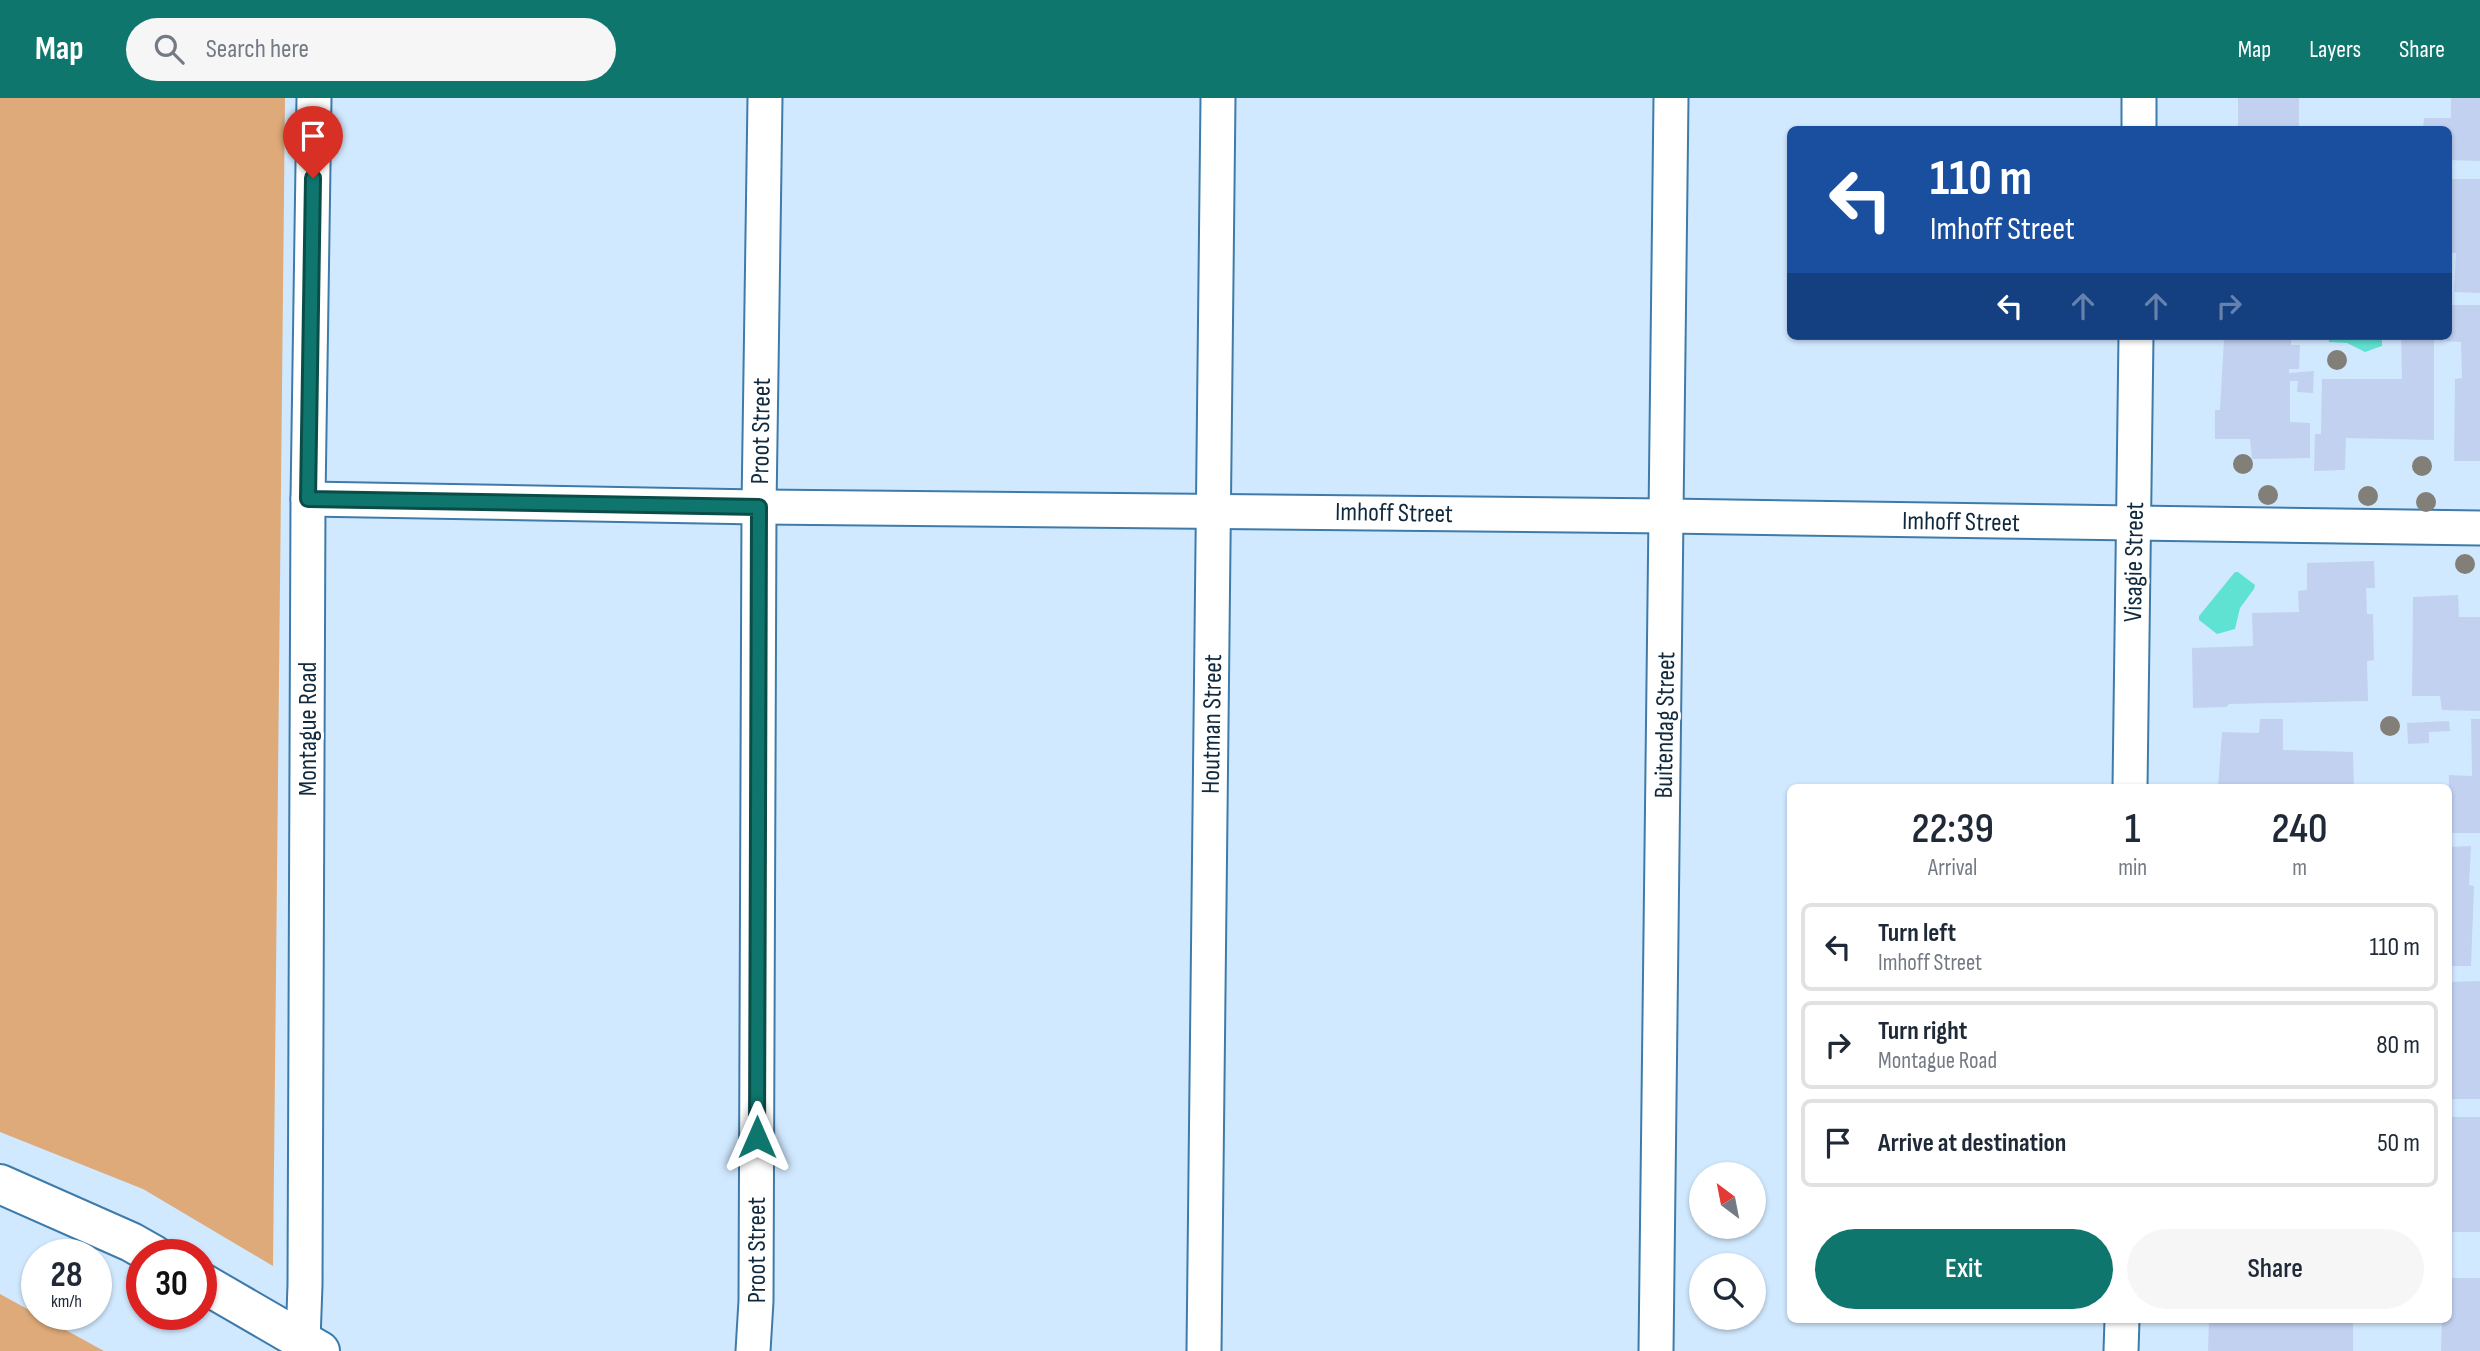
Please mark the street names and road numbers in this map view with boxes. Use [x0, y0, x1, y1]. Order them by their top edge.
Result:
street label: Proot Street [745, 377, 778, 485]
street label: Imhoff Street [1335, 497, 1453, 530]
street label: Visagie Street [2118, 501, 2151, 623]
street label: Imhoff Street [1902, 506, 2020, 539]
street label: Buitendag Street [1649, 651, 1682, 799]
street label: Houtman Street [1196, 654, 1229, 794]
street label: Montague Road [293, 662, 324, 796]
street label: Proot Street [742, 1197, 773, 1303]

